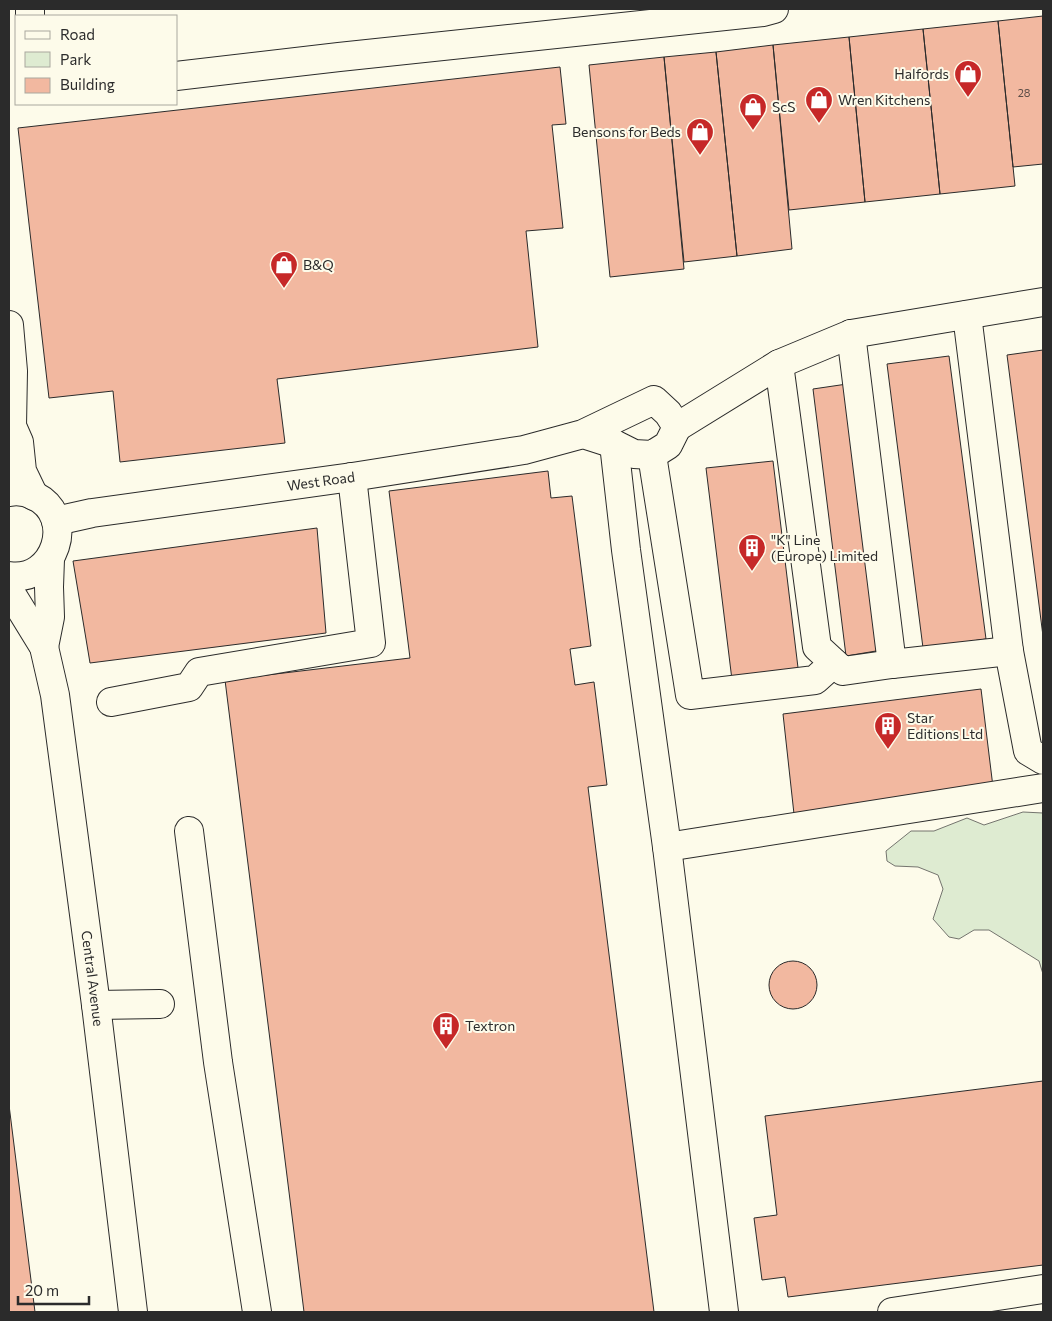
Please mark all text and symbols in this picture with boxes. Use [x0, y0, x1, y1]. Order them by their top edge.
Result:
legend [15, 15, 178, 105]
text: Road [60, 25, 95, 43]
text: Park [60, 50, 91, 68]
shop icon: Halfords [953, 59, 983, 98]
place label: Halfords [894, 65, 949, 82]
text: Building [60, 75, 115, 93]
shop icon: Wren Kitchens [804, 85, 834, 124]
house number: 28 [1018, 86, 1031, 99]
place label: Wren Kitchens [838, 91, 930, 108]
shop icon: ScS [738, 92, 768, 131]
place label: ScS [772, 98, 795, 115]
shop icon: Bensons for Beds [685, 117, 715, 156]
place label: Bensons for Beds [572, 123, 681, 140]
shop icon: B&Q [269, 250, 299, 289]
place label: B&Q [303, 256, 334, 273]
street label: West Road [286, 468, 356, 494]
place label: "K" Line (Europe) Limited [771, 531, 878, 564]
building icon: "K" Line (Europe) Limited [737, 533, 767, 572]
place label: Star Editions Ltd [907, 709, 983, 742]
building icon: Star Editions Ltd [873, 711, 903, 750]
street label: Central Avenue [78, 929, 107, 1027]
building icon: Textron [431, 1011, 461, 1050]
place label: Textron [465, 1017, 515, 1034]
scale bar [18, 1274, 89, 1306]
text: 20 m [25, 1281, 59, 1299]

